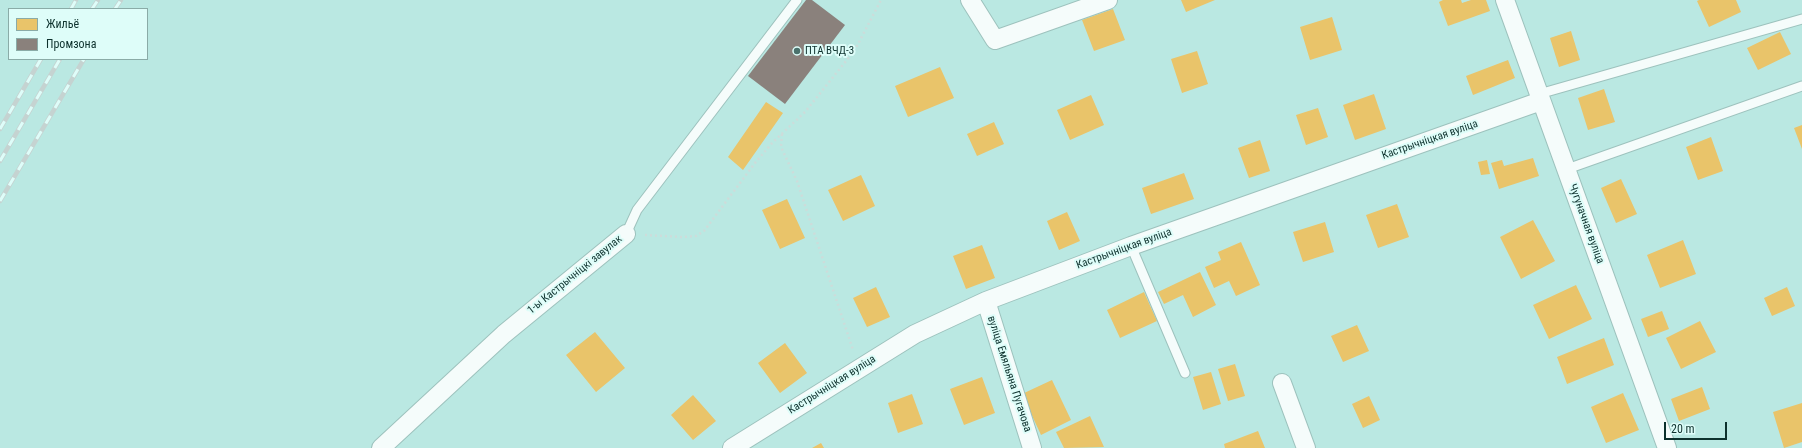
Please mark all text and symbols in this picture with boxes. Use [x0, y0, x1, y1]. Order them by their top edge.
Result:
legend [8, 8, 148, 60]
text: Жильё [46, 17, 79, 31]
text: Промзона [46, 37, 96, 51]
place label: ПТА ВЧД-3 [805, 44, 854, 58]
marker: ПТА ВЧД-3 [792, 46, 802, 56]
street label: Кастрычніцкая вуліца [1380, 117, 1480, 163]
street label: Чугуначная вуліца [1565, 182, 1607, 266]
street label: Кастрычніцкая вуліца [1074, 226, 1174, 272]
street label: 1-ы Кастрычніцкі завулак [525, 233, 625, 317]
street label: вуліца Емяльяна Пугачова [984, 314, 1034, 434]
street label: Кастрычніцкая вуліца [786, 353, 878, 417]
scale bar [1666, 414, 1729, 440]
text: 20 m [1671, 422, 1695, 436]

